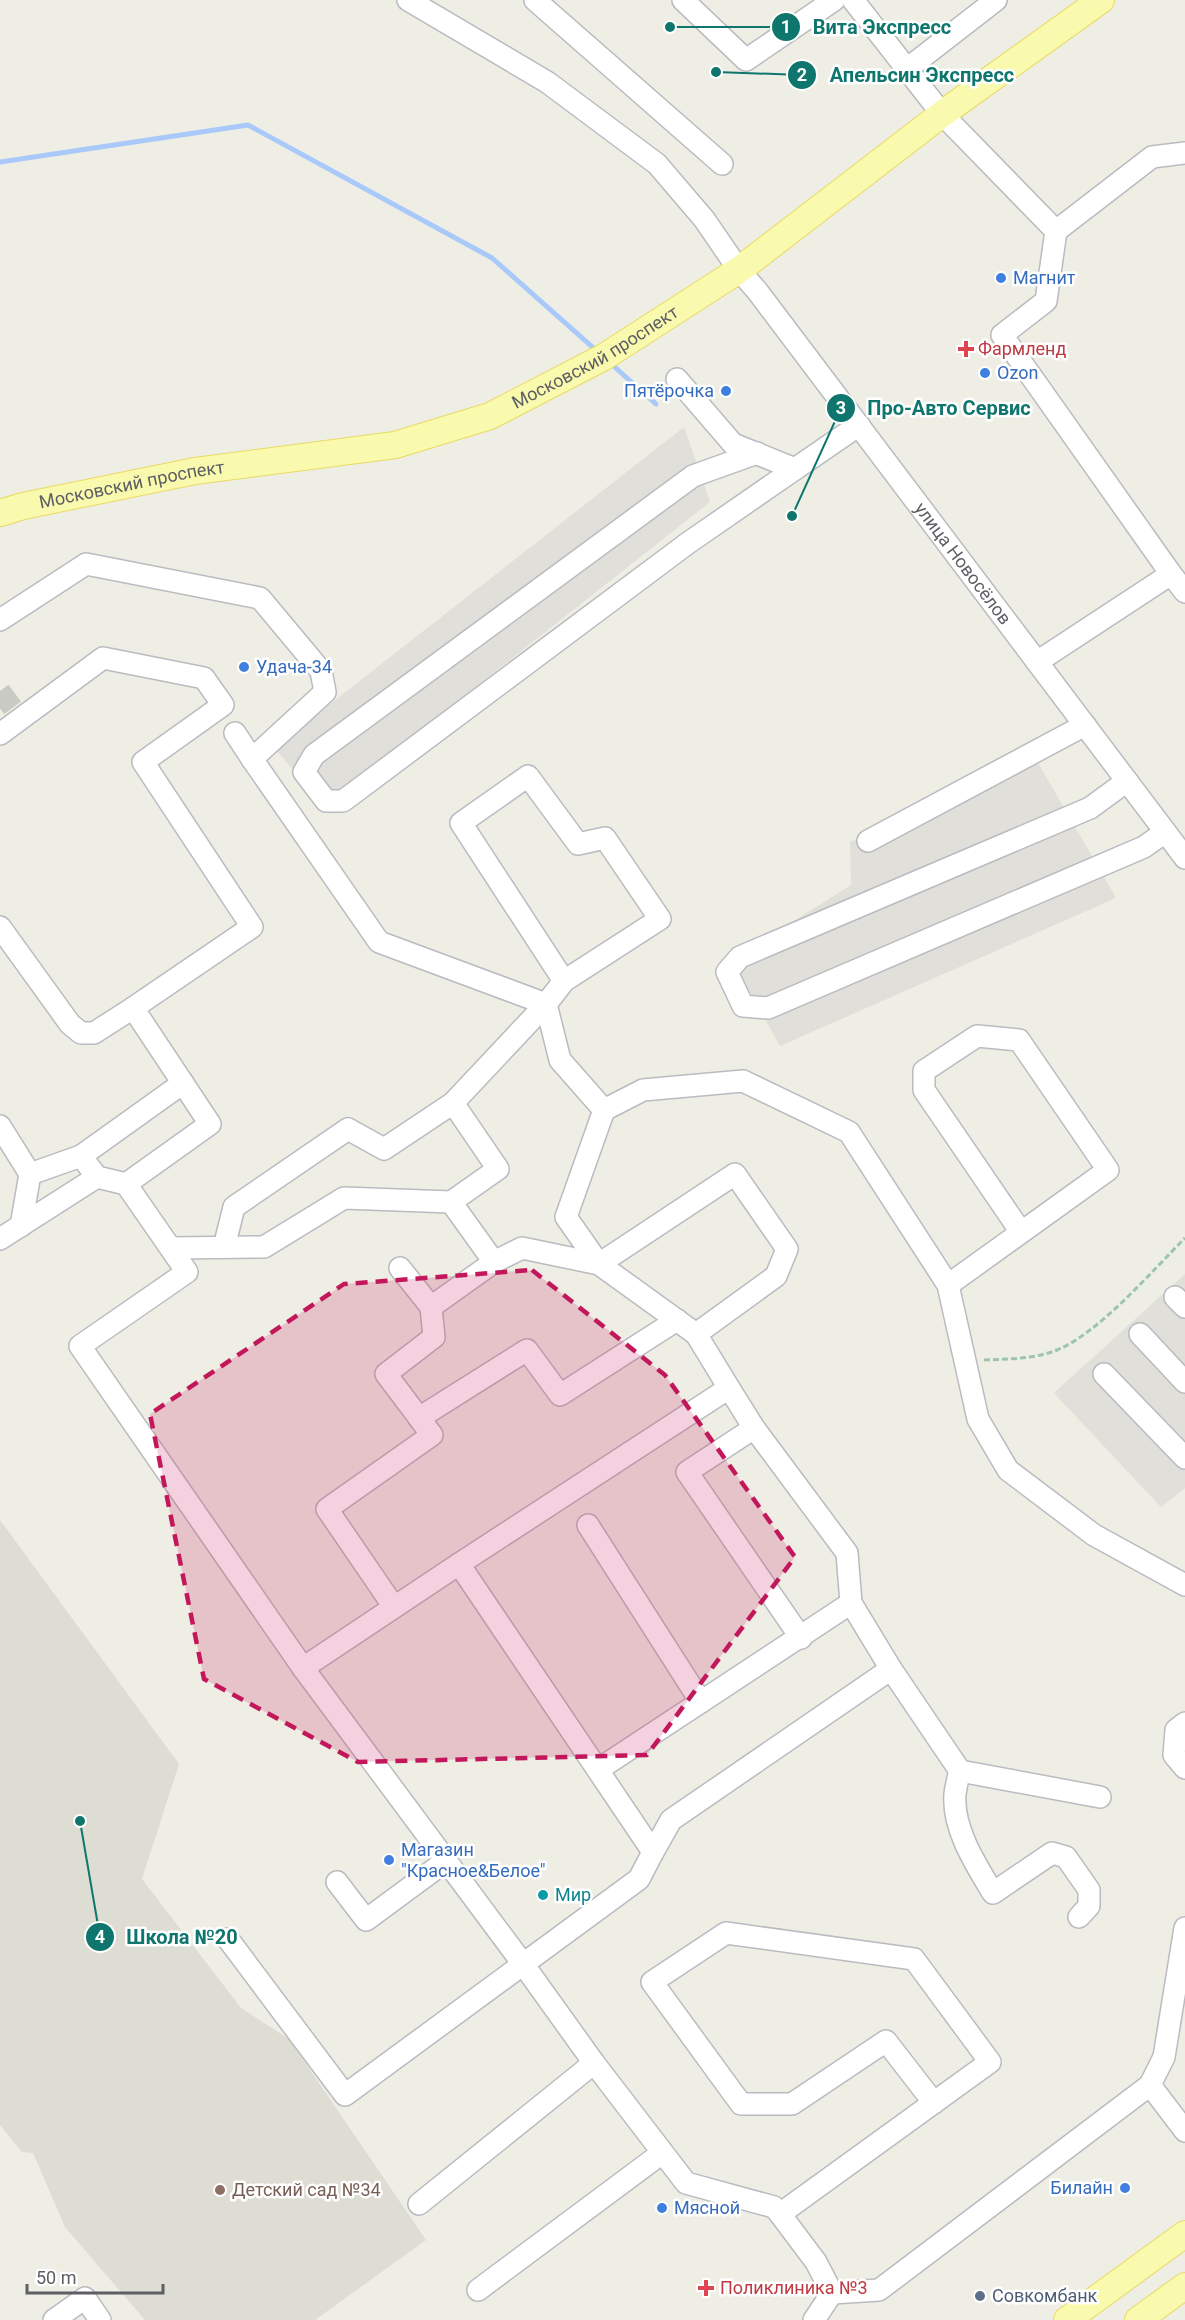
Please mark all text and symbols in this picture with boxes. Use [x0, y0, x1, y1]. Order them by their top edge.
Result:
callout: Вита Экспресс [771, 8, 963, 46]
text: Вита Экспресс [813, 15, 951, 39]
text: 1 [781, 16, 791, 37]
callout: Апельсин Экспресс [787, 56, 1026, 94]
text: Апельсин Экспресс [830, 63, 1014, 87]
text: 2 [797, 64, 807, 85]
place label: Магнит [1013, 267, 1076, 288]
marker: Магнит [994, 271, 1008, 285]
street label: Московский проспект [508, 301, 682, 413]
place label: Фармленд [978, 338, 1066, 359]
marker: Фармленд [959, 342, 973, 356]
place label: Ozon [997, 362, 1038, 383]
marker: Ozon [978, 366, 992, 380]
place label: Пятёрочка [624, 380, 714, 401]
marker: Пятёрочка [719, 384, 733, 398]
callout: Про-Авто Сервис [826, 389, 1043, 427]
text: Про-Авто Сервис [867, 396, 1031, 420]
text: 3 [836, 397, 846, 418]
street label: Московский проспект [37, 456, 226, 512]
street label: улица Новосёлов [910, 498, 1016, 628]
place label: Удача-34 [256, 656, 332, 677]
marker: Удача-34 [237, 660, 251, 674]
place label: Магазин "Красное&Белое" [401, 1839, 546, 1881]
marker: Магазин "Красное&Белое" [382, 1853, 396, 1867]
place label: Мир [555, 1884, 591, 1905]
marker: Мир [536, 1888, 550, 1902]
callout: Школа №20 [85, 1918, 250, 1956]
text: Школа №20 [126, 1925, 238, 1949]
text: 4 [95, 1926, 105, 1947]
place label: Билайн [1050, 2177, 1113, 2198]
place label: Детский сад №34 [232, 2179, 381, 2200]
marker: Билайн [1118, 2181, 1132, 2195]
marker: Детский сад №34 [213, 2183, 227, 2197]
place label: Мясной [674, 2197, 740, 2218]
marker: Мясной [655, 2201, 669, 2215]
scale bar [27, 2257, 164, 2295]
text: 50 m [36, 2267, 76, 2288]
place label: Поликлиника №3 [720, 2277, 868, 2298]
marker: Поликлиника №3 [697, 2279, 715, 2297]
place label: Совкомбанк [992, 2285, 1098, 2306]
marker: Совкомбанк [973, 2289, 987, 2303]

